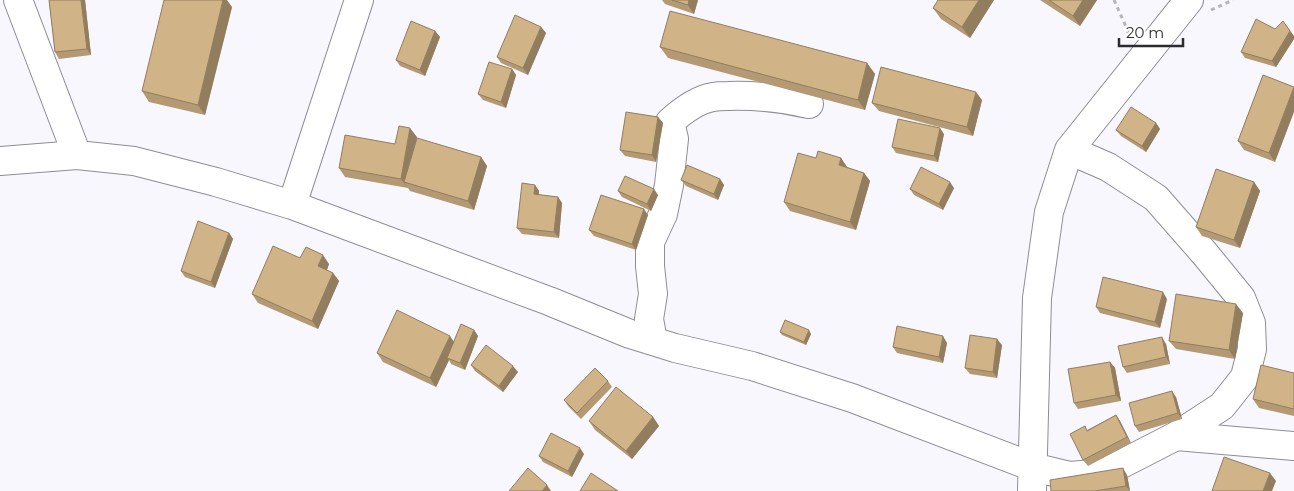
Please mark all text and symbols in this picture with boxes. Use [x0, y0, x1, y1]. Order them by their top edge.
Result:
scale bar [1119, 15, 1183, 47]
text: 20 m [1126, 23, 1164, 42]

